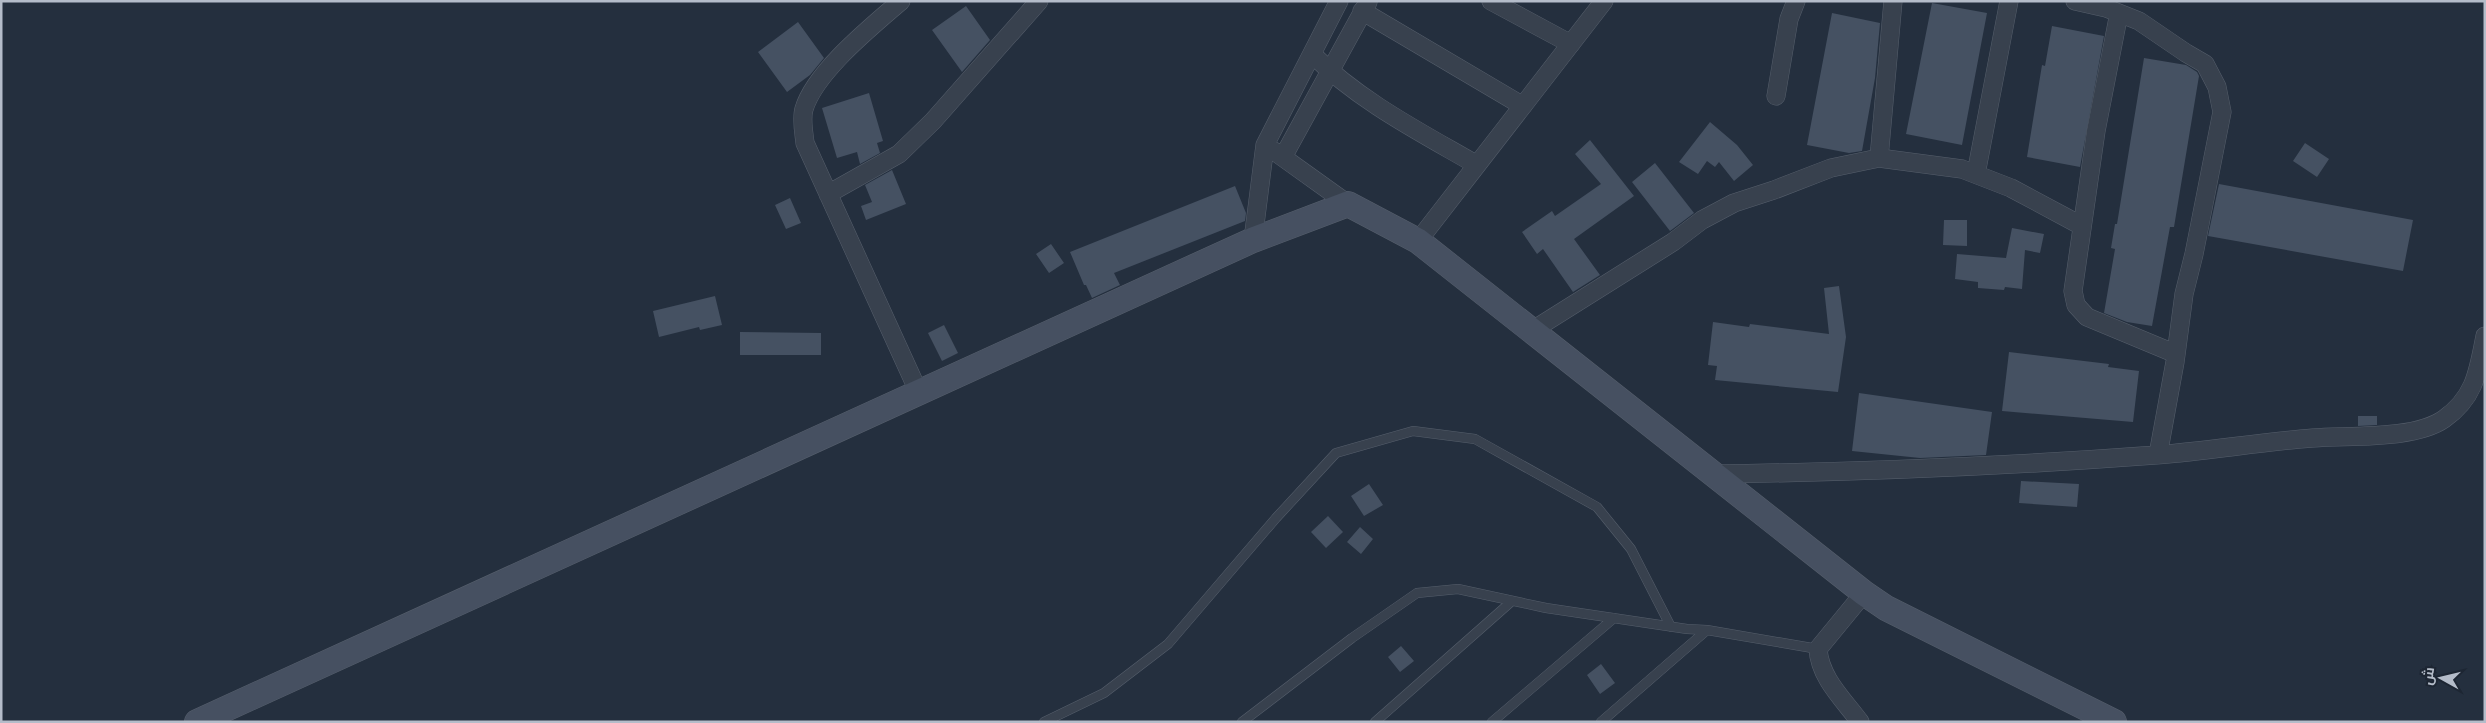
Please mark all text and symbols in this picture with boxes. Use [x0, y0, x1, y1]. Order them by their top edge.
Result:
north arrow [2416, 653, 2466, 703]
text: ش [2418, 666, 2438, 686]

